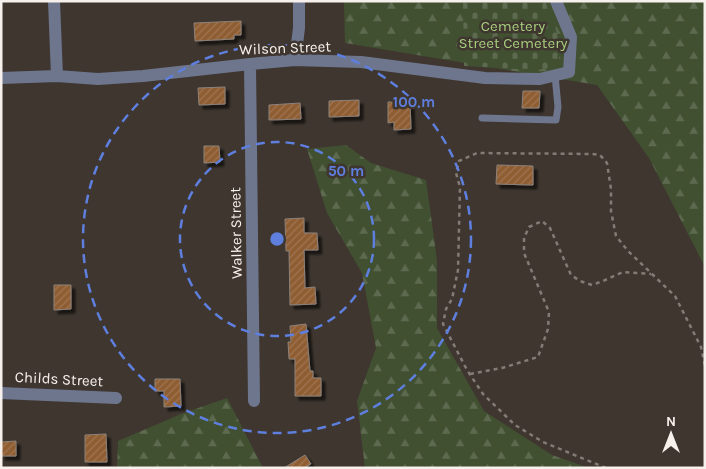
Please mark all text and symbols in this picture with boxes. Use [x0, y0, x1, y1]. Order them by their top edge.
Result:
park label: Cemetery Street Cemetery [458, 17, 568, 52]
street label: Wilson Street [239, 37, 332, 59]
text: 100 m [393, 93, 435, 111]
text: 50 m [328, 162, 364, 180]
street label: Walker Street [226, 187, 246, 279]
centre of rings [268, 230, 286, 248]
street label: Childs Street [14, 368, 104, 390]
north arrow [646, 409, 696, 459]
text: N [666, 413, 676, 430]

